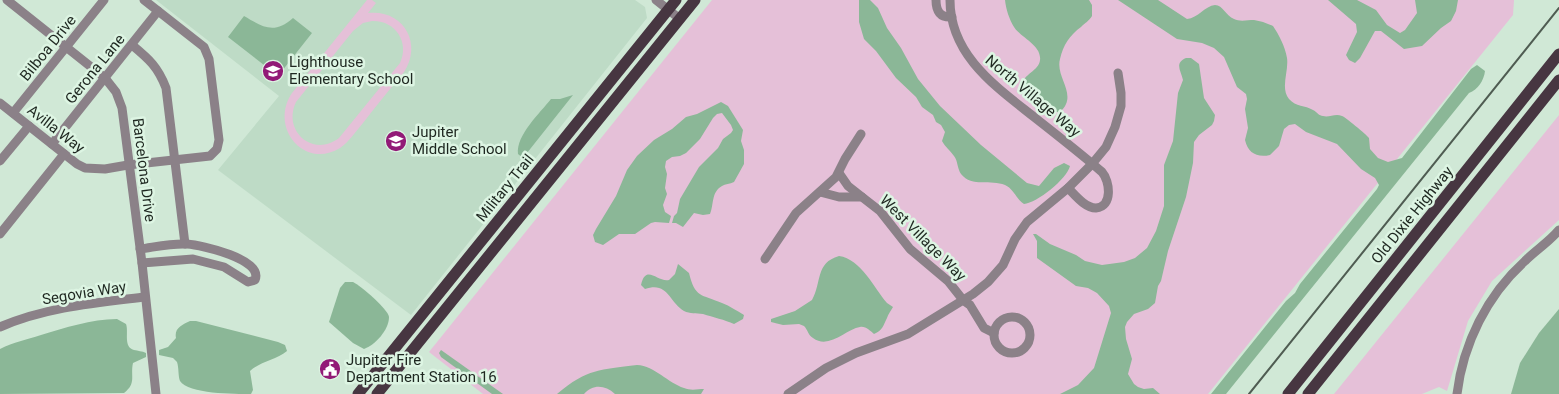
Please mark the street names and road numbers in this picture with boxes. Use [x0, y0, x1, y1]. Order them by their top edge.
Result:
street label: Bilboa Drive [16, 12, 80, 84]
street label: Gerona Lane [61, 31, 129, 107]
street label: North Village Way [982, 51, 1084, 141]
street label: Avilla Way [24, 101, 88, 157]
street label: Barcelona Drive [129, 117, 159, 223]
street label: Military Trail [472, 151, 538, 225]
street label: Old Dixie Highway [1367, 163, 1457, 267]
street label: West Village Way [876, 191, 970, 285]
street label: Segovia Way [41, 277, 127, 309]

